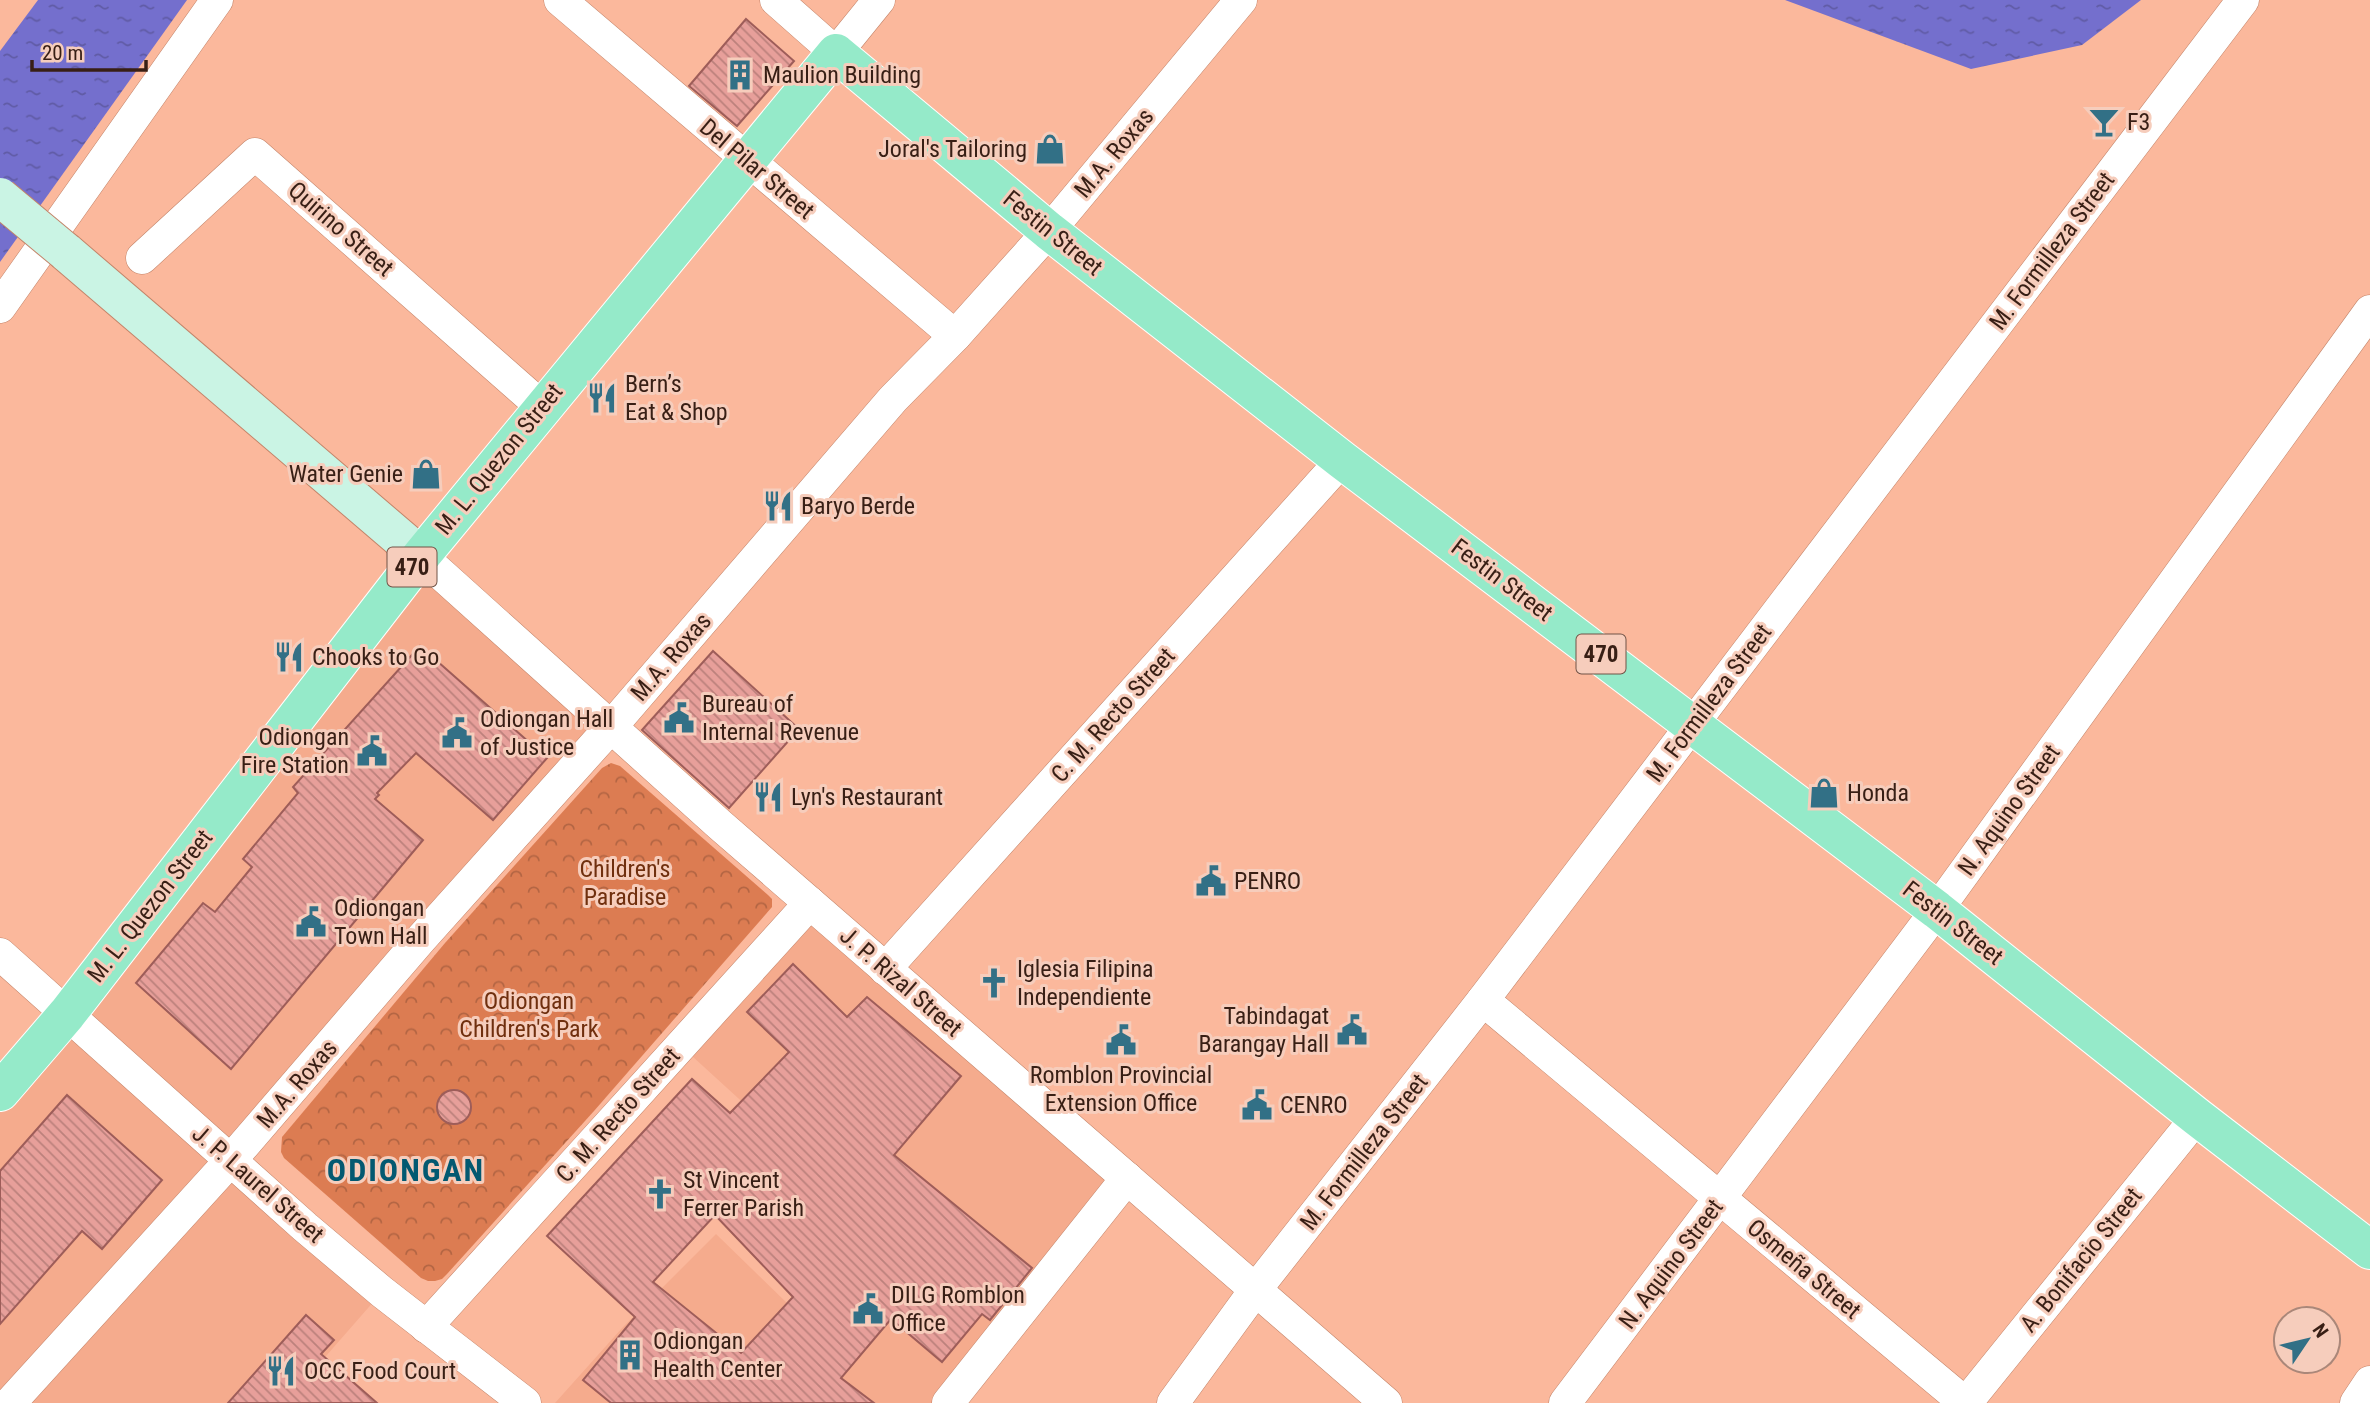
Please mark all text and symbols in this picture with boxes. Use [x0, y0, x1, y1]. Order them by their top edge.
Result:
scale bar [32, 28, 145, 72]
text: 20 m [42, 41, 83, 65]
building icon: Maulion Building [723, 58, 757, 92]
place label: Maulion Building [763, 61, 921, 89]
street label: M.A. Roxas [1069, 103, 1159, 203]
bar icon: F3 [2087, 105, 2121, 139]
place label: F3 [2127, 108, 2150, 136]
street label: Del Pilar Street [694, 113, 820, 225]
shop icon: Joral's Tailoring [1033, 132, 1067, 166]
place label: Joral's Tailoring [878, 135, 1027, 163]
street label: M. Formilleza Street [1984, 167, 2120, 335]
street label: Quirino Street [283, 176, 399, 282]
street label: Festin Street [998, 185, 1108, 281]
place label: Bern’s Eat & Shop [625, 370, 728, 426]
street label: M. L. Quezon Street [430, 378, 568, 540]
restaurant icon: Bern’s Eat & Shop [585, 381, 619, 415]
shop icon: Water Genie [409, 457, 443, 491]
place label: Water Genie [289, 460, 403, 488]
restaurant icon: Baryo Berde [761, 489, 795, 523]
place label: Baryo Berde [801, 492, 915, 520]
street label: Festin Street [1446, 533, 1558, 627]
road number: 470 [388, 548, 436, 586]
street label: M.A. Roxas [625, 607, 717, 707]
street label: M. Formilleza Street [1641, 619, 1777, 787]
road number: 470 [1576, 634, 1626, 674]
restaurant icon: Chooks to Go [272, 640, 306, 674]
street label: C. M. Recto Street [1045, 642, 1181, 788]
place label: Chooks to Go [312, 643, 439, 671]
place label: Bureau of Internal Revenue [702, 690, 859, 746]
public building icon: Bureau of Internal Revenue [662, 701, 696, 735]
place label: Odiongan Hall of Justice [480, 705, 613, 761]
public building icon: Odiongan Hall of Justice [440, 716, 474, 750]
place label: Odiongan Fire Station [241, 723, 349, 779]
public building icon: Odiongan Fire Station [355, 734, 389, 768]
street label: N. Aquino Street [1952, 739, 2066, 881]
shop icon: Honda [1807, 776, 1841, 810]
place label: Honda [1847, 779, 1909, 807]
restaurant icon: Lyn's Restaurant [751, 780, 785, 814]
place label: Lyn's Restaurant [791, 783, 943, 811]
street label: M. L. Quezon Street [82, 824, 218, 988]
park label: Children's Paradise [579, 855, 671, 911]
public building icon: PENRO [1194, 864, 1228, 898]
place label: PENRO [1234, 867, 1301, 895]
street label: Festin Street [1897, 875, 2009, 971]
place label: Odiongan Town Hall [334, 894, 428, 950]
public building icon: Odiongan Town Hall [294, 905, 328, 939]
street label: J. P. Rizal Street [834, 921, 968, 1043]
place label: Iglesia Filipina Independiente [1017, 955, 1154, 1011]
church icon: Iglesia Filipina Independiente [977, 966, 1011, 1000]
park label: Odiongan Children's Park [459, 987, 599, 1043]
place label: Tabindagat Barangay Hall [1198, 1002, 1329, 1058]
public building icon: Tabindagat Barangay Hall [1335, 1013, 1369, 1047]
public building icon: Romblon Provincial Extension Office [1104, 1023, 1138, 1057]
street label: M.A. Roxas [251, 1034, 343, 1134]
street label: C. M. Recto Street [550, 1042, 686, 1188]
place label: Romblon Provincial Extension Office [1030, 1061, 1212, 1117]
street label: M. Formilleza Street [1294, 1068, 1434, 1236]
public building icon: CENRO [1240, 1088, 1274, 1122]
place label: CENRO [1280, 1091, 1348, 1119]
street label: J. P. Laurel Street [187, 1119, 329, 1249]
district label: ODIONGAN [327, 1151, 485, 1189]
place label: St Vincent Ferrer Parish [683, 1166, 804, 1222]
church icon: St Vincent Ferrer Parish [643, 1177, 677, 1211]
street label: A. Bonifacio Street [2014, 1182, 2148, 1338]
street label: N. Aquino Street [1613, 1194, 1729, 1334]
street label: Osmeña Street [1742, 1213, 1866, 1325]
place label: DILG Romblon Office [891, 1281, 1025, 1337]
public building icon: DILG Romblon Office [851, 1292, 885, 1326]
north arrow [2272, 1305, 2342, 1375]
text: N [2308, 1319, 2333, 1342]
place label: Odiongan Health Center [653, 1327, 782, 1383]
building icon: Odiongan Health Center [613, 1338, 647, 1372]
restaurant icon: OCC Food Court [264, 1354, 298, 1388]
place label: OCC Food Court [304, 1357, 456, 1385]

